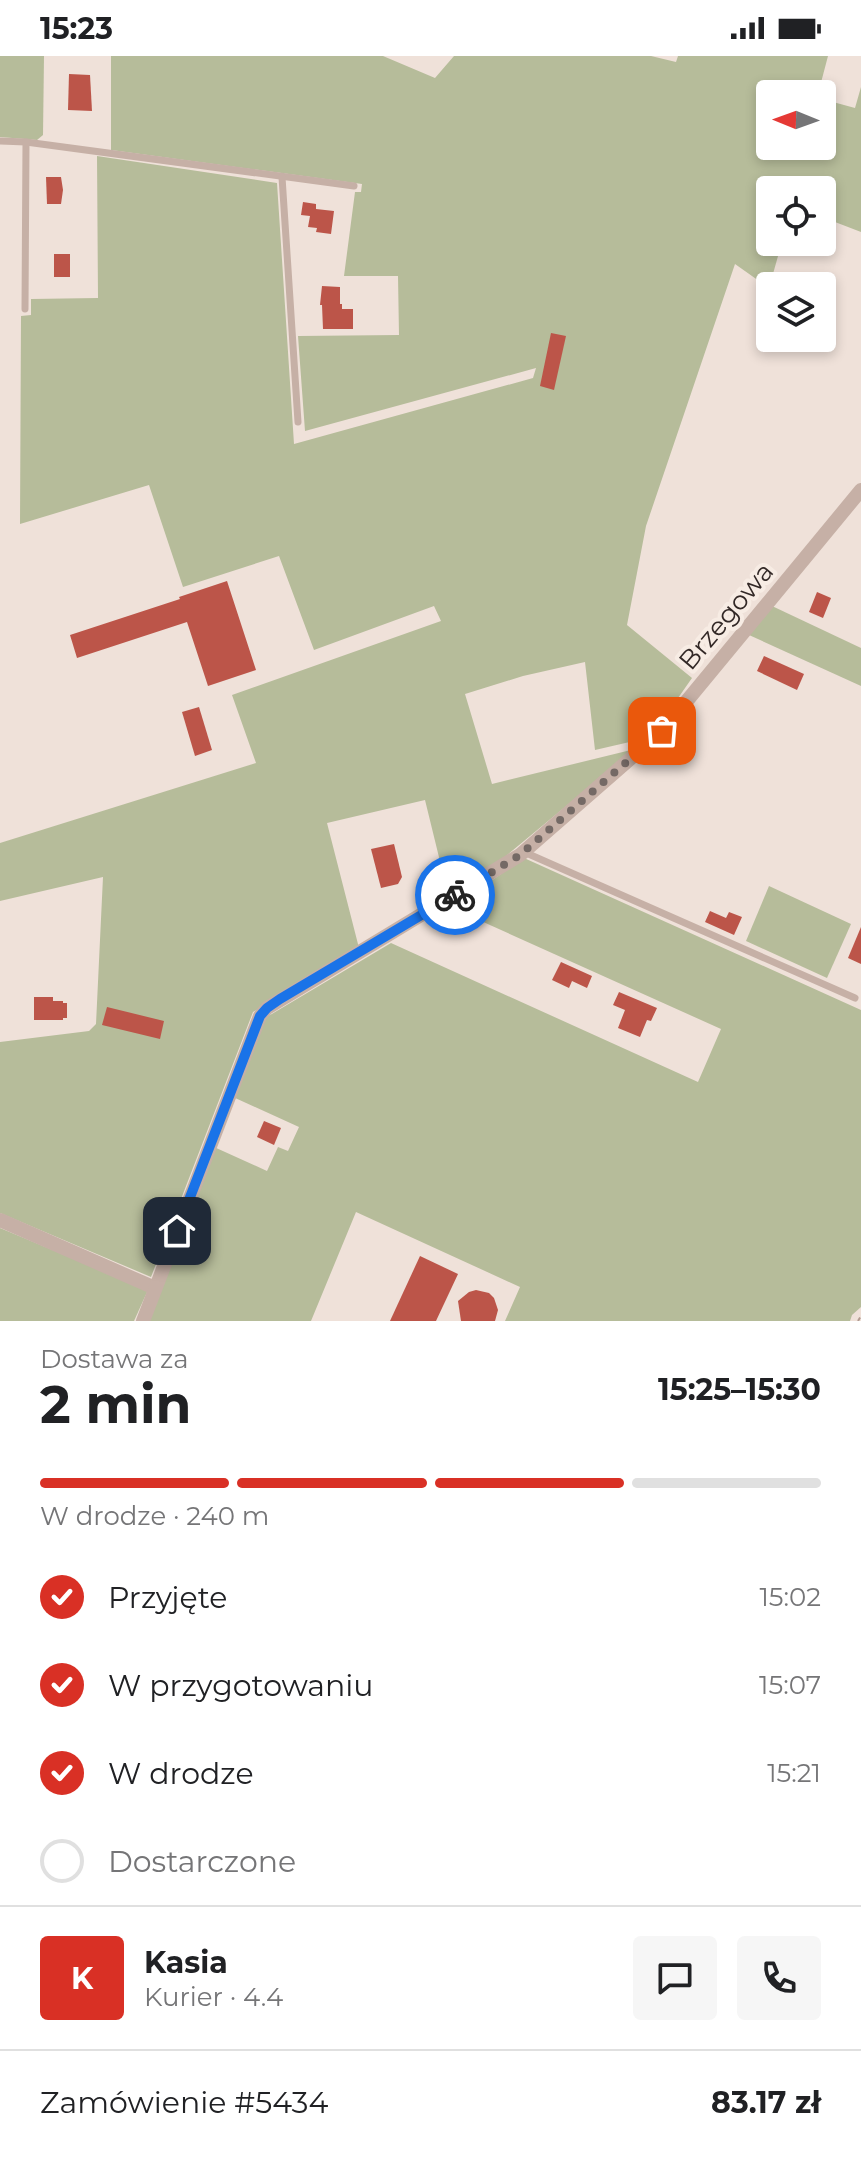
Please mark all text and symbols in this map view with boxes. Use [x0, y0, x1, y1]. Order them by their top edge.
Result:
text: 15:23 [40, 10, 113, 47]
north arrow [756, 80, 836, 160]
map controls [756, 80, 836, 352]
button: locate [756, 176, 836, 256]
button: layers [756, 272, 836, 352]
street label: Brzegowa [672, 556, 780, 676]
pin [628, 697, 696, 765]
icon: bag [640, 709, 684, 753]
courier [415, 855, 495, 935]
icon: bike [433, 873, 477, 917]
pin [143, 1197, 211, 1265]
icon: home [155, 1209, 199, 1253]
text: Dostawa za [40, 1343, 189, 1375]
text: 15:25–15:30 [658, 1371, 821, 1408]
text: 2 min [40, 1373, 192, 1436]
text: W drodze · 240 m [40, 1500, 269, 1532]
icon: check [40, 1575, 84, 1619]
text: Przyjęte [108, 1579, 227, 1616]
text: 15:02 [759, 1581, 821, 1613]
icon: check [40, 1663, 84, 1707]
text: W przygotowaniu [108, 1667, 374, 1704]
text: 15:07 [759, 1669, 821, 1701]
icon: check [40, 1751, 84, 1795]
text: W drodze [108, 1755, 254, 1792]
text: 15:21 [767, 1757, 821, 1789]
text: Dostarczone [108, 1843, 296, 1880]
button: chat [633, 1936, 717, 2020]
button: phone [737, 1936, 821, 2020]
text: Kasia [144, 1944, 228, 1981]
text: K [71, 1960, 93, 1997]
text: Kurier · 4.4 [144, 1981, 283, 2013]
text: Zamówienie #5434 [40, 2084, 328, 2121]
text: 83.17 zł [711, 2084, 821, 2121]

